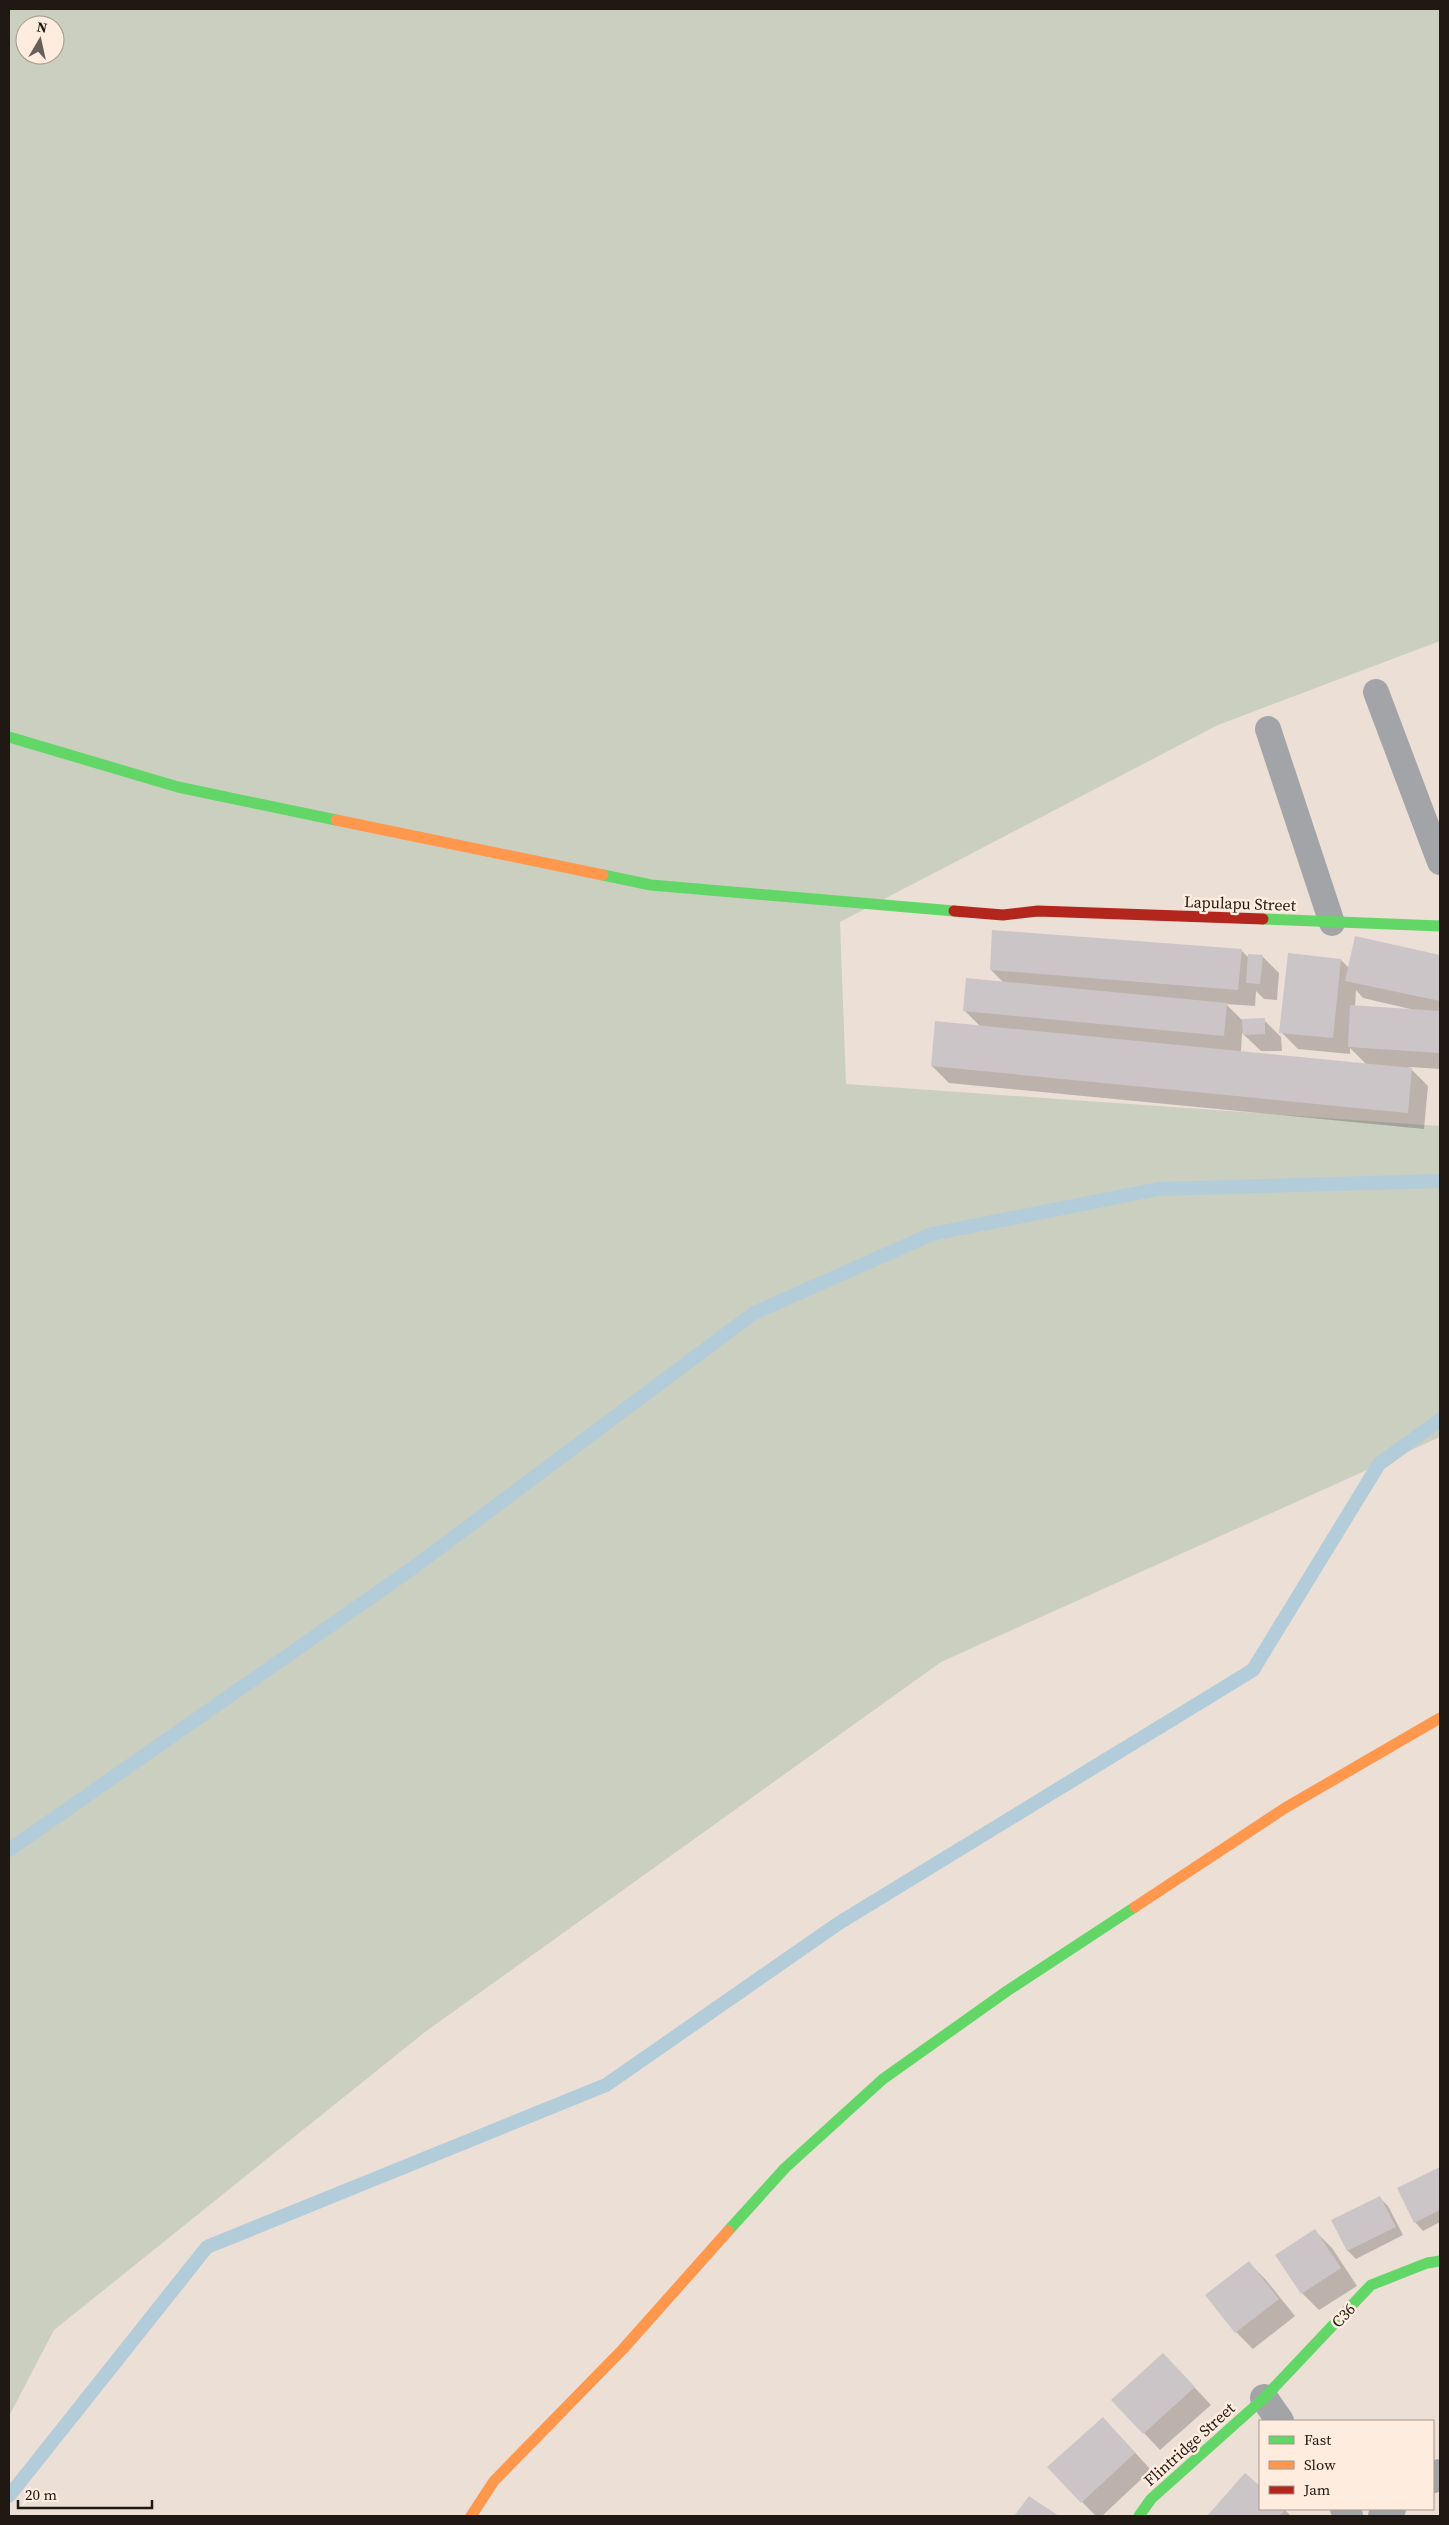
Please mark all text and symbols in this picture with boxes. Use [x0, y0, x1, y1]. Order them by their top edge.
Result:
north arrow [15, 15, 65, 65]
text: N [35, 16, 49, 38]
street label: Lapulapu Street [1184, 890, 1297, 916]
street label: C36 [1326, 2298, 1360, 2332]
street label: Flintridge Street [1139, 2397, 1240, 2491]
legend [1259, 2420, 1434, 2510]
text: Fast [1304, 2429, 1331, 2450]
text: Slow [1304, 2454, 1336, 2475]
scale bar [18, 2478, 151, 2510]
text: Jam [1303, 2479, 1331, 2500]
text: 20 m [25, 2484, 57, 2505]

